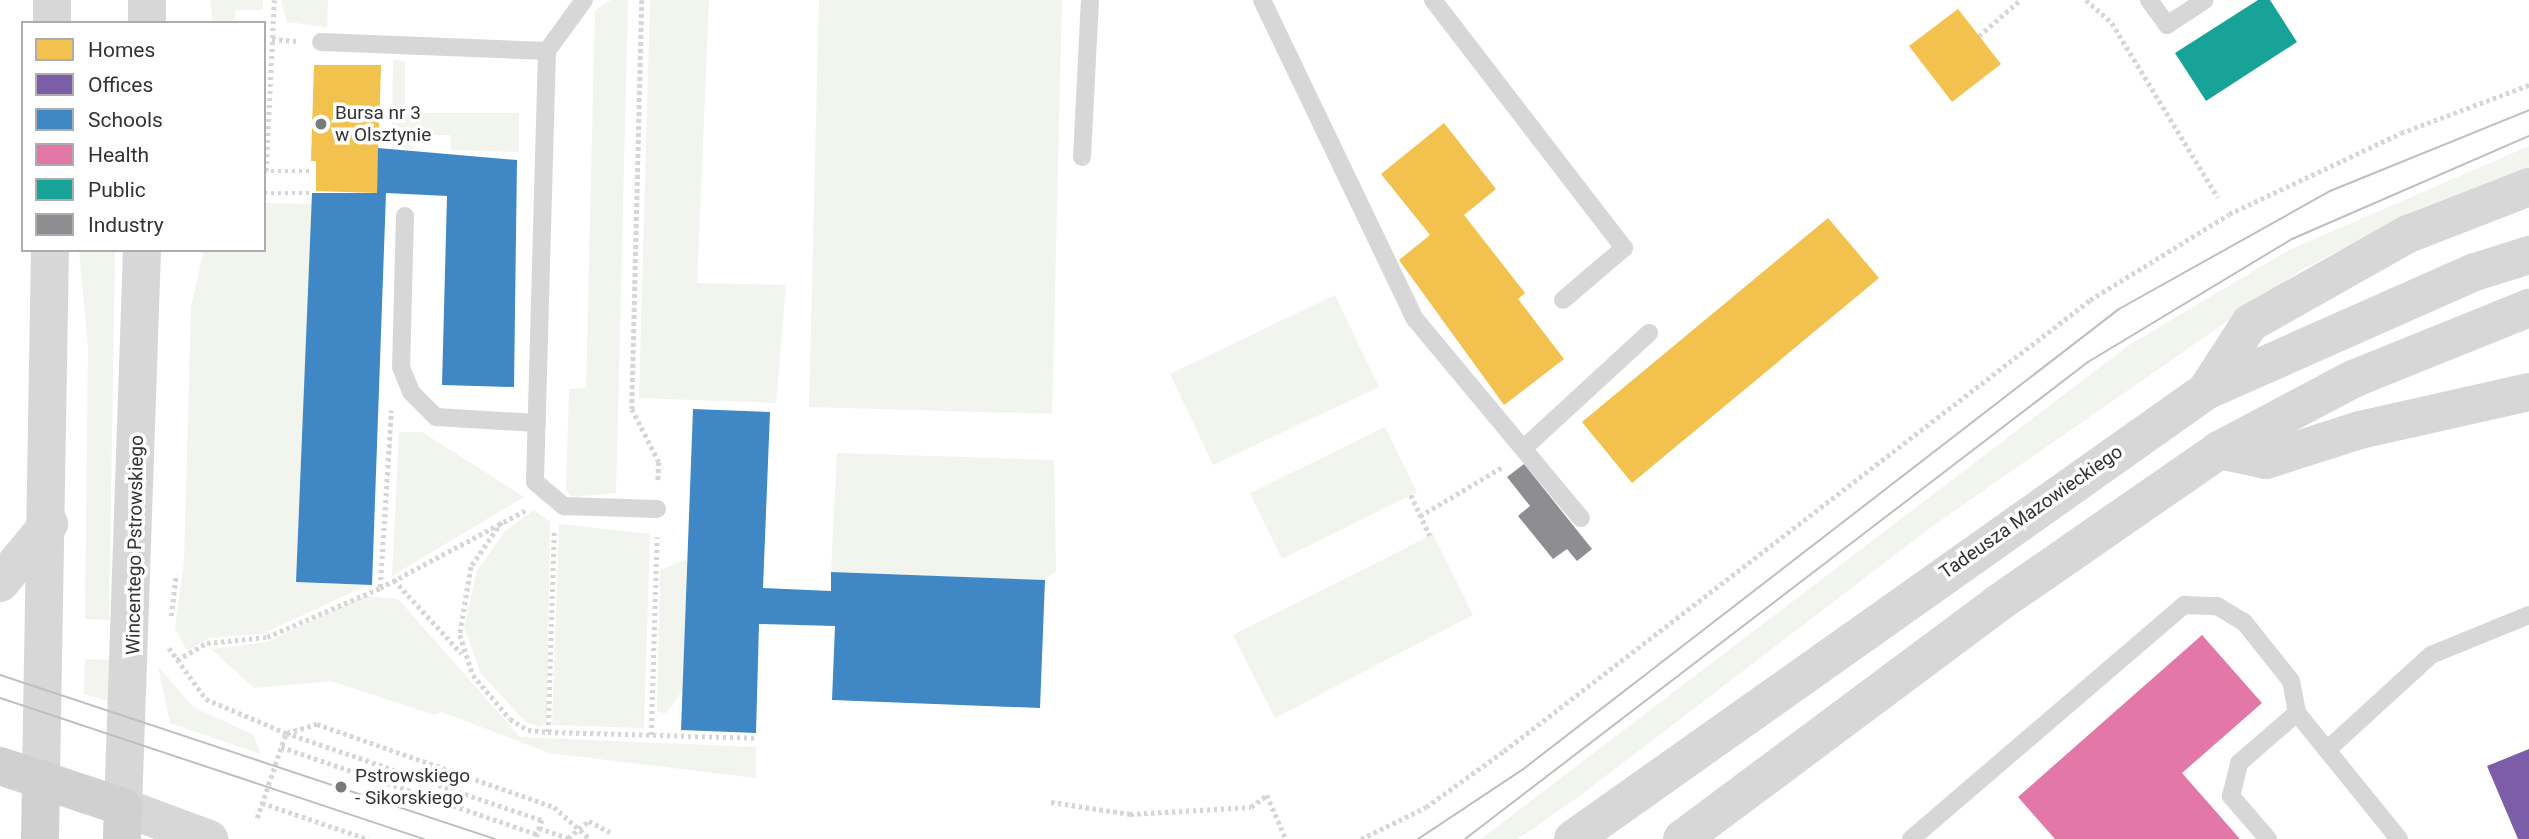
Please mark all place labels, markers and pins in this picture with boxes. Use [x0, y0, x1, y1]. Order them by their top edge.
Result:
place label: Bursa nr 3 w Olsztynie [335, 102, 431, 146]
marker: Bursa nr 3 w Olsztynie [313, 116, 329, 132]
place label: Pstrowskiego - Sikorskiego [355, 765, 470, 809]
marker: Pstrowskiego - Sikorskiego [333, 779, 349, 795]

